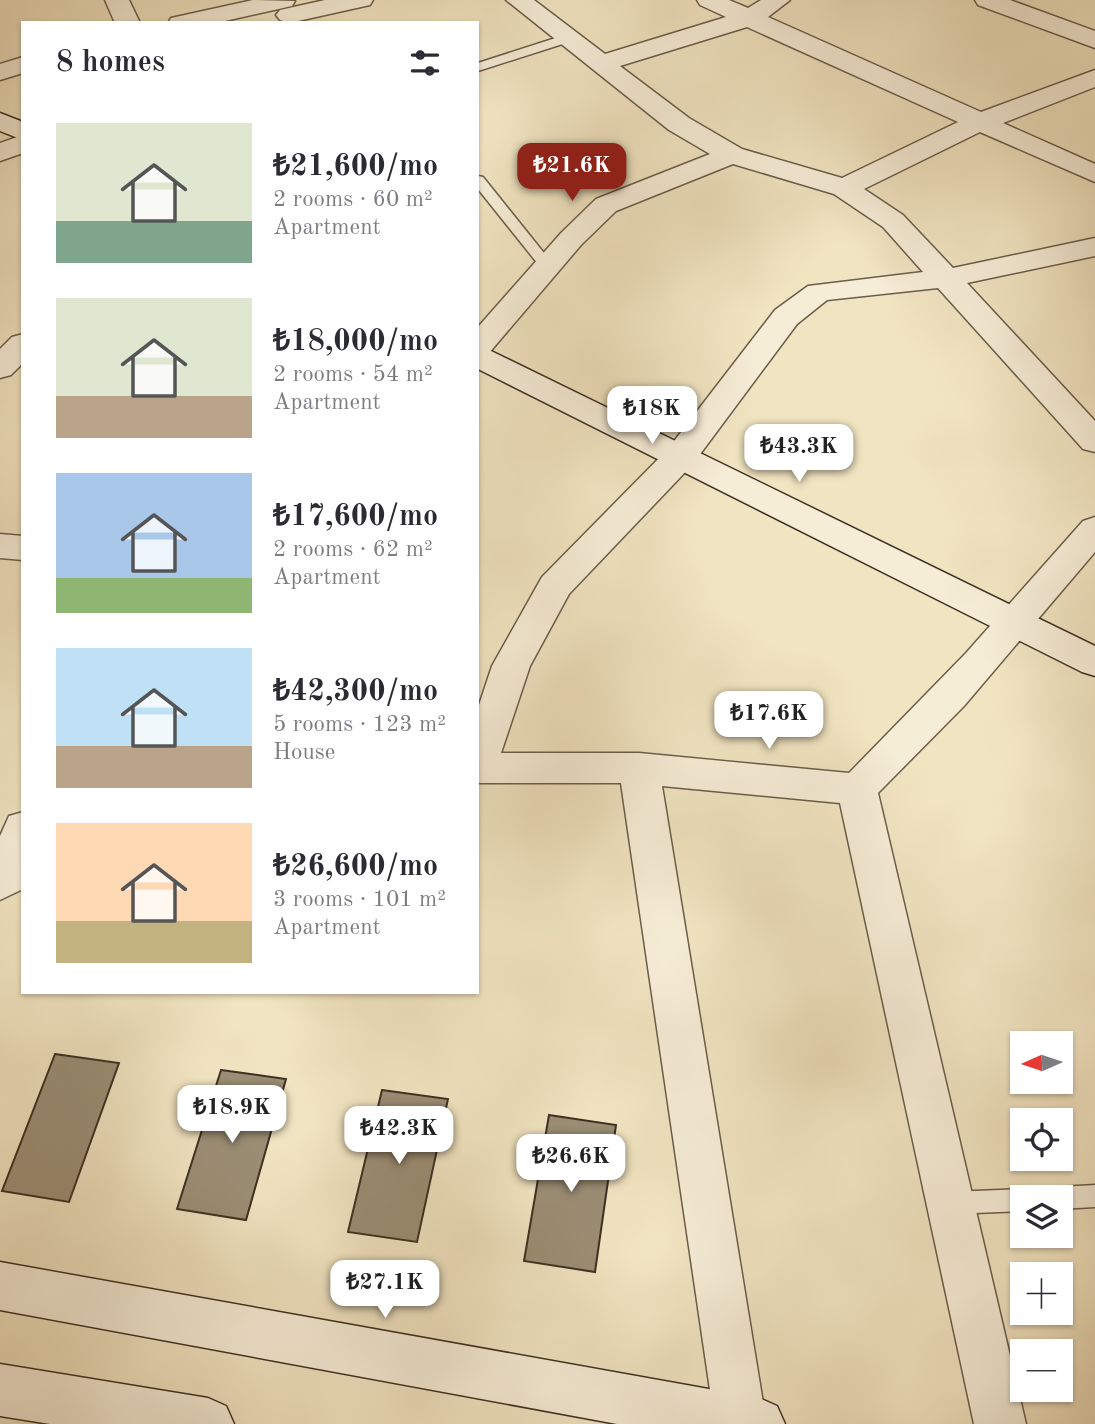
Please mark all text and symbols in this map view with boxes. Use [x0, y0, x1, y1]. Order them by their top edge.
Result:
icon: filters [406, 44, 444, 82]
text: 8 homes [56, 48, 165, 78]
pin: ₺21.6K [515, 144, 629, 203]
icon: home [112, 151, 196, 235]
text: ₺21,600/mo [273, 152, 438, 182]
text: ₺21.6K [533, 154, 611, 177]
text: 2 rooms · 60 m² [273, 188, 433, 211]
text: Apartment [273, 216, 381, 239]
icon: home [112, 326, 196, 410]
text: ₺18,000/mo [273, 327, 438, 357]
text: 2 rooms · 54 m² [273, 363, 433, 386]
pin: ₺18K [611, 386, 693, 446]
text: Apartment [273, 391, 381, 414]
text: ₺18K [623, 397, 681, 420]
pin: ₺43.3K [742, 424, 856, 484]
text: ₺43.3K [760, 435, 838, 458]
icon: home [112, 501, 196, 585]
text: ₺17,600/mo [273, 502, 438, 532]
text: 2 rooms · 62 m² [273, 538, 433, 561]
text: Apartment [273, 566, 381, 589]
icon: home [112, 676, 196, 760]
text: ₺42,300/mo [273, 677, 438, 707]
pin: ₺17.6K [712, 692, 826, 751]
text: ₺17.6K [730, 702, 808, 725]
text: 5 rooms · 123 m² [273, 713, 446, 736]
text: House [273, 741, 335, 764]
icon: home [112, 851, 196, 935]
text: ₺26,600/mo [273, 852, 438, 882]
text: 3 rooms · 101 m² [273, 888, 446, 911]
text: Apartment [273, 916, 381, 939]
north arrow [1010, 1031, 1073, 1094]
map controls [1010, 1031, 1073, 1402]
pin: ₺18.9K [175, 1086, 289, 1145]
text: ₺18.9K [193, 1096, 271, 1119]
pin: ₺42.3K [342, 1106, 456, 1166]
button: locate [1010, 1108, 1073, 1171]
text: ₺42.3K [360, 1117, 438, 1140]
pin: ₺26.6K [514, 1134, 628, 1194]
text: ₺26.6K [532, 1145, 610, 1168]
button: layers [1010, 1185, 1073, 1248]
pin: ₺27.1K [328, 1260, 442, 1320]
button: + [1010, 1262, 1073, 1325]
text: ₺27.1K [346, 1271, 424, 1294]
button: − [1010, 1339, 1073, 1402]

